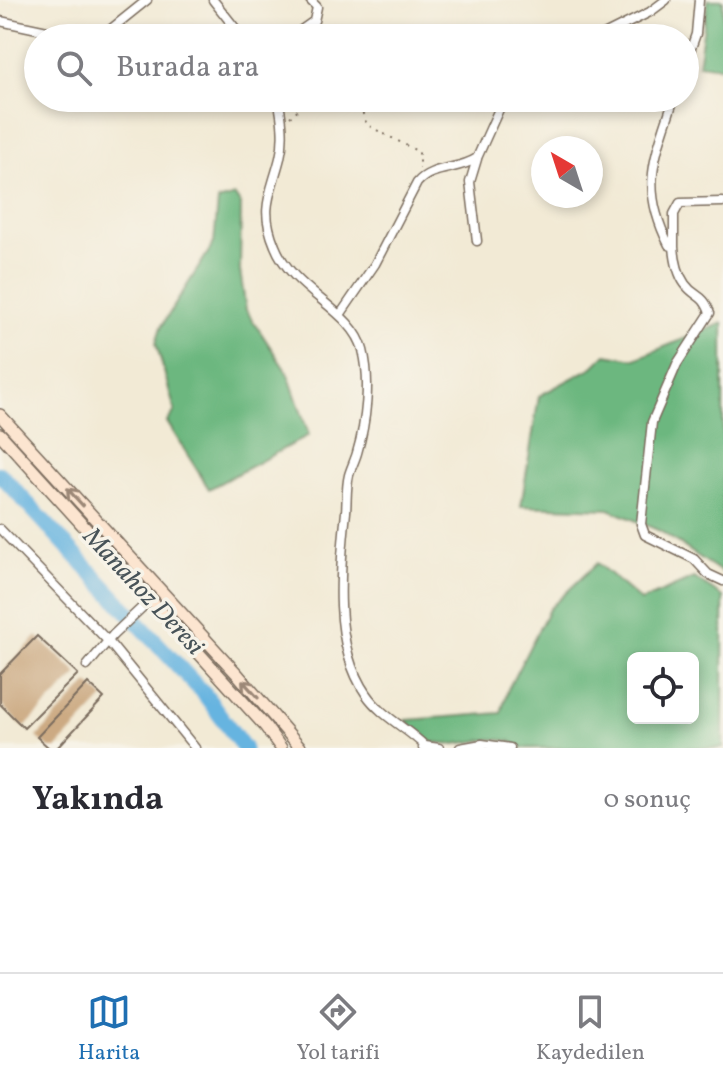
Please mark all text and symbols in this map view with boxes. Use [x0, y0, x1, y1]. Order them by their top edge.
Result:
search box [24, 24, 699, 112]
icon: search [52, 46, 96, 90]
text: Burada ara [116, 47, 259, 89]
north arrow [531, 136, 603, 208]
one-way arrow [66, 487, 84, 507]
water label: Manahoz Deresi [74, 519, 212, 664]
map controls [627, 652, 699, 724]
button: locate [627, 652, 699, 724]
one-way arrow [241, 679, 259, 699]
text: Yakında [32, 777, 164, 824]
text: 0 sonuç [603, 782, 691, 818]
tab: Harita [78, 990, 140, 1069]
tab: Yol tarifi [296, 990, 380, 1069]
tab: Kaydedilen [536, 990, 645, 1069]

